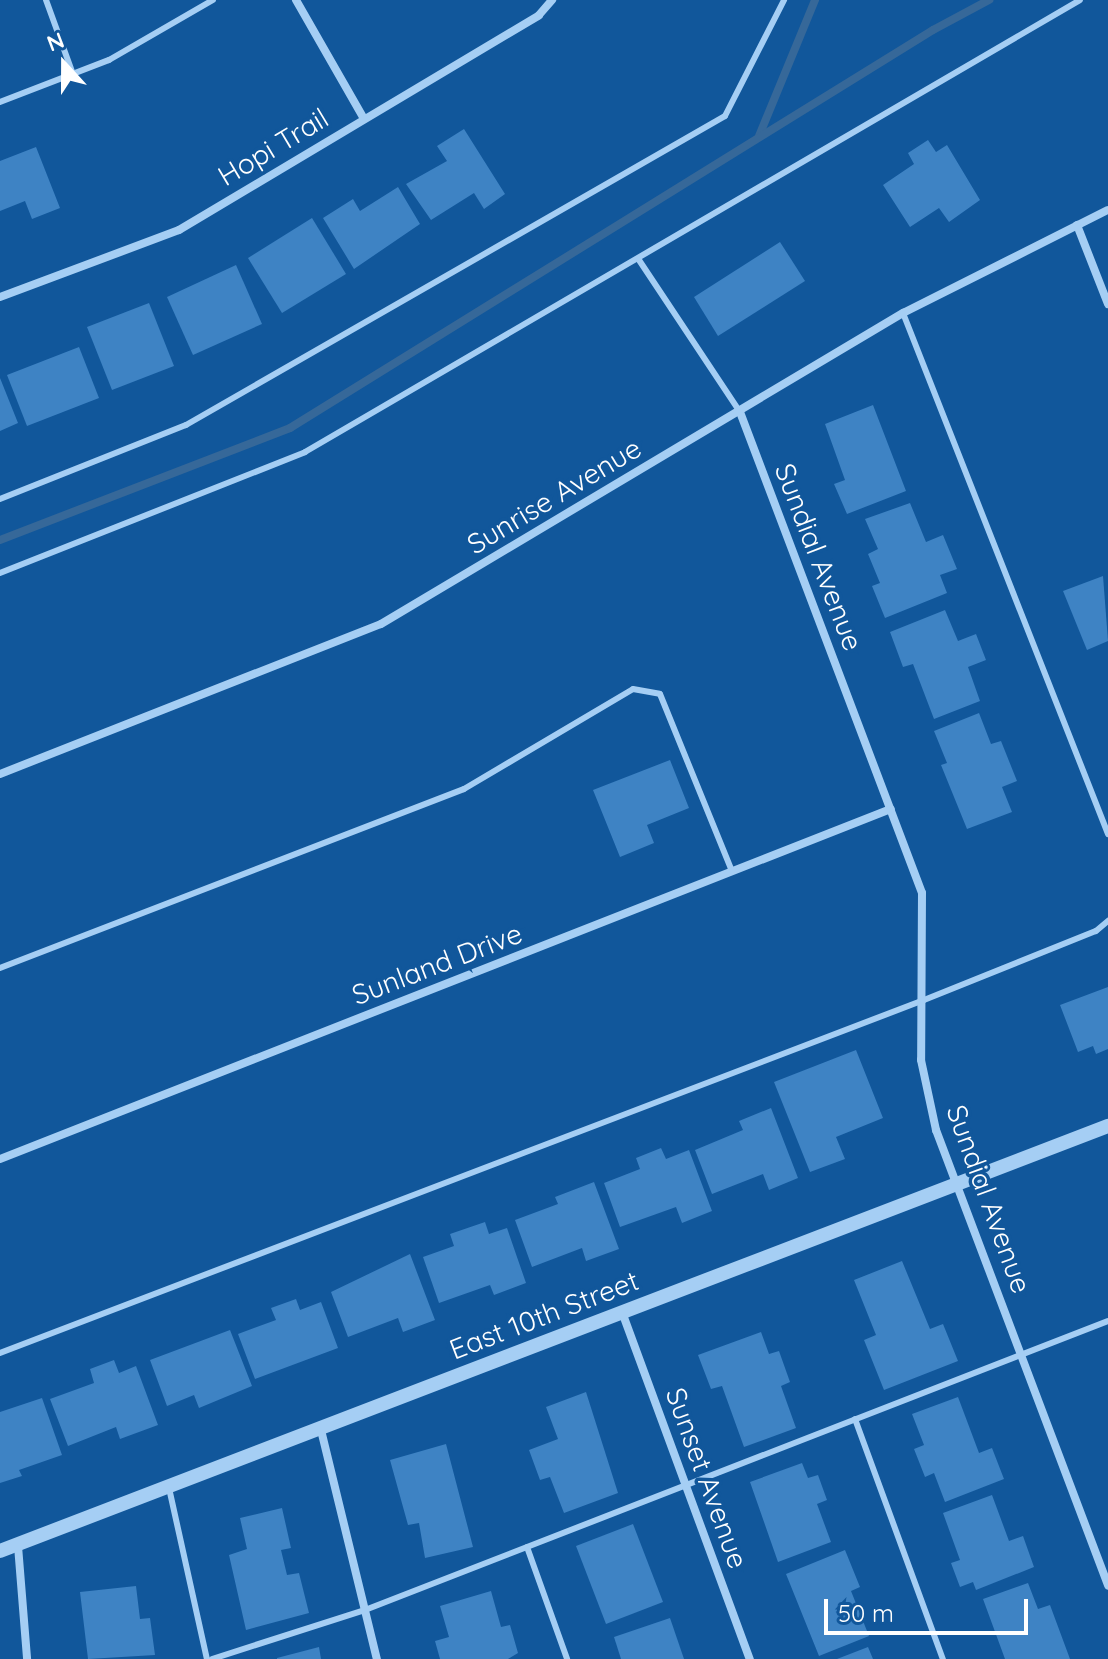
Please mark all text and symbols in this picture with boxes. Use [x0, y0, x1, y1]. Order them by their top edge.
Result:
north arrow [24, 24, 104, 104]
text: N [43, 26, 68, 58]
street label: Hopi Trail [212, 101, 334, 193]
street label: Sunrise Avenue [461, 431, 647, 561]
street label: Sundial Avenue [768, 459, 870, 655]
street label: Sunland Drive [347, 916, 527, 1012]
street label: Sundial Avenue [939, 1100, 1039, 1298]
street label: East 10th Street [445, 1264, 643, 1366]
street label: Sunset Avenue [659, 1383, 755, 1573]
scale bar [828, 1583, 1032, 1633]
text: 50 m [838, 1598, 894, 1628]

